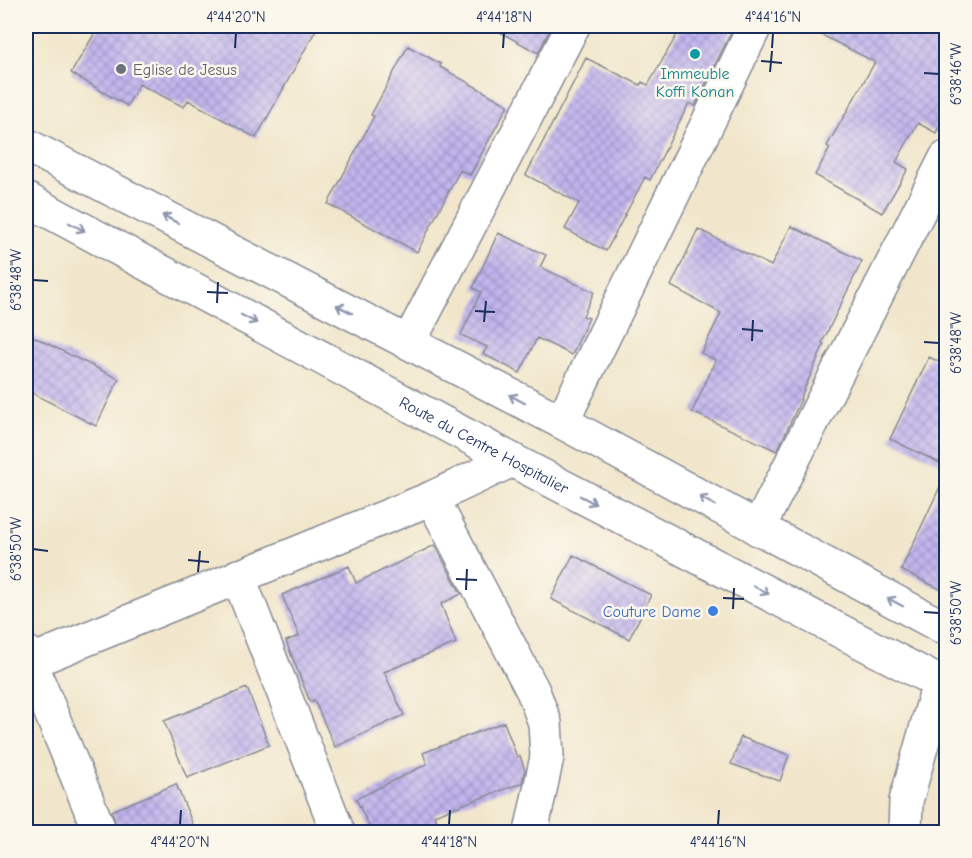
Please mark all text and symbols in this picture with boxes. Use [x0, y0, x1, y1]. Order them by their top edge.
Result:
text: 4°44'20"N [206, 8, 266, 26]
text: 4°44'18"N [476, 8, 532, 26]
text: 4°44'16"N [745, 8, 801, 26]
text: 6°38'46"W [947, 43, 965, 105]
marker: Immeuble Koffi Konan [688, 47, 702, 61]
place label: Eglise de Jesus [133, 61, 237, 79]
marker: Eglise de Jesus [114, 62, 128, 76]
place label: Immeuble Koffi Konan [656, 65, 734, 101]
one-way arrow [162, 213, 180, 224]
one-way arrow [68, 221, 85, 233]
text: 6°38'48"W [7, 249, 25, 311]
one-way arrow [335, 302, 353, 314]
text: 6°38'48"W [947, 312, 965, 374]
one-way arrow [240, 313, 257, 325]
street label: Route du Centre Hospitalier [396, 393, 572, 498]
one-way arrow [508, 393, 526, 404]
one-way arrow [579, 494, 597, 506]
one-way arrow [699, 495, 716, 507]
text: 6°38'50"W [7, 517, 25, 581]
text: 6°38'50"W [947, 581, 965, 645]
one-way arrow [751, 585, 769, 596]
one-way arrow [887, 596, 904, 608]
place label: Couture Dame [603, 603, 701, 621]
marker: Couture Dame [706, 604, 720, 618]
text: 4°44'20"N [150, 833, 210, 851]
text: 4°44'18"N [421, 833, 477, 851]
text: 4°44'16"N [690, 833, 746, 851]

